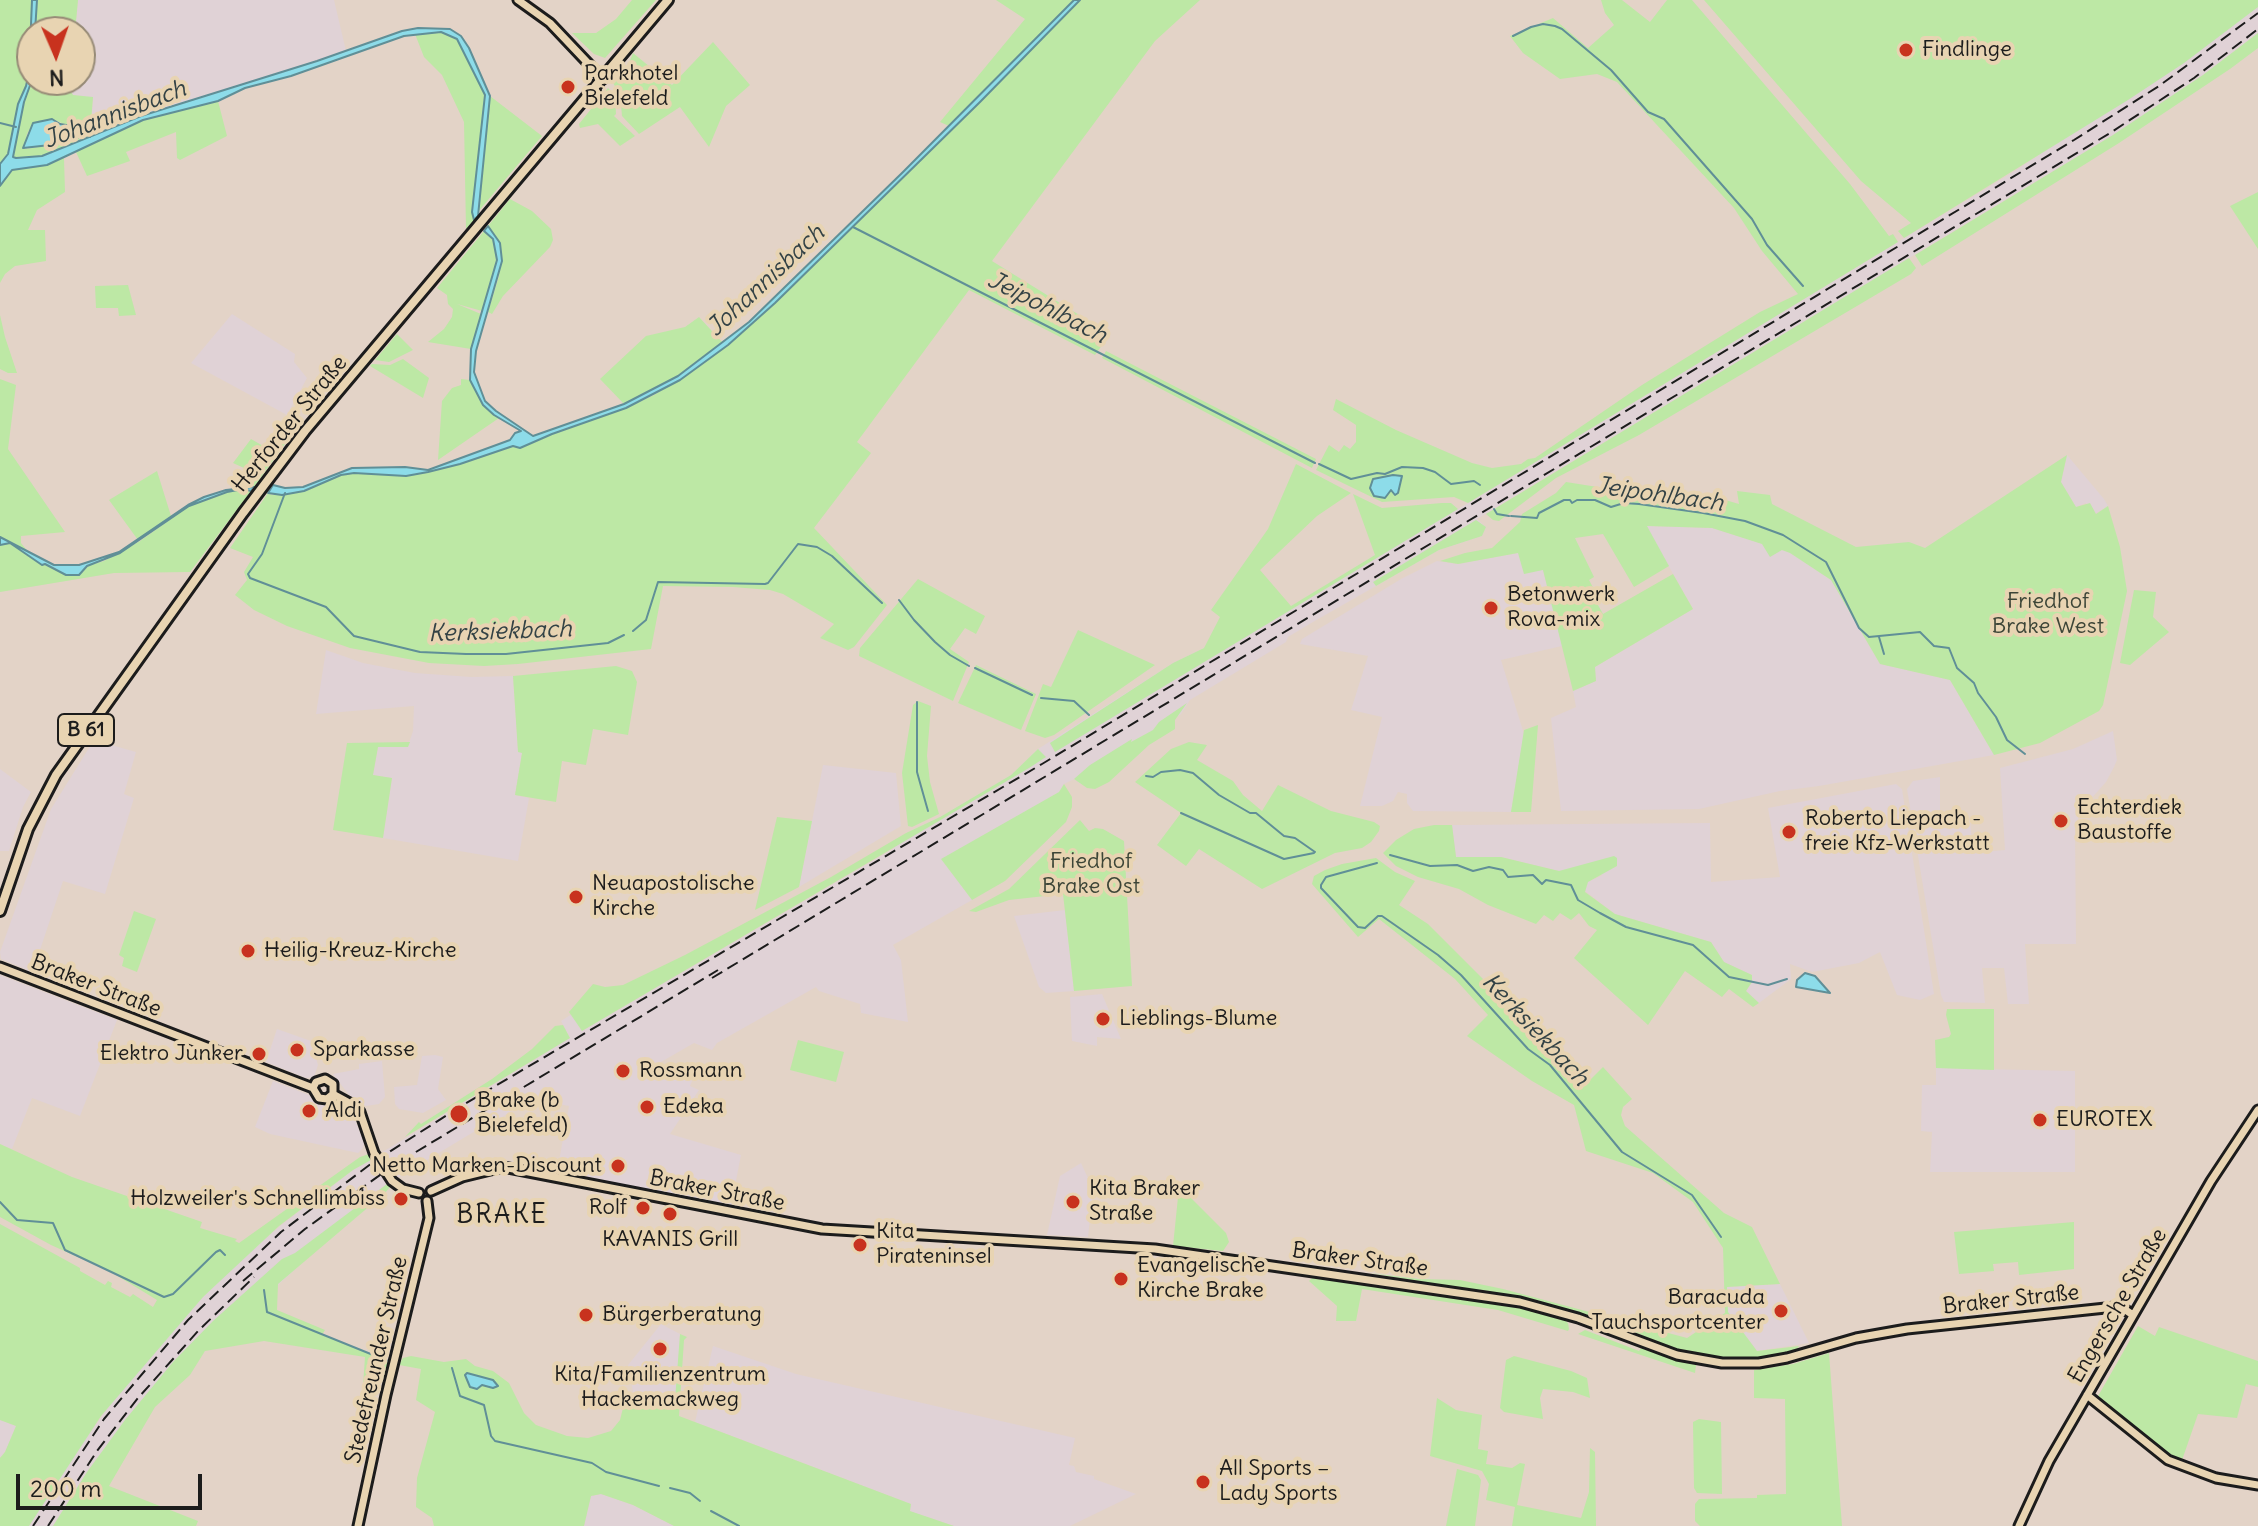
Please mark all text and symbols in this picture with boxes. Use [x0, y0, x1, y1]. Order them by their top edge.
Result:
north arrow [16, 16, 96, 96]
place label: Findlinge [1922, 37, 2012, 63]
marker: Findlinge [1897, 41, 1915, 59]
place label: Parkhotel Bielefeld [584, 61, 678, 112]
text: N [49, 64, 65, 92]
water label: Johannisbach [40, 75, 190, 155]
marker: Parkhotel Bielefeld [559, 78, 577, 96]
water label: Johannisbach [701, 219, 831, 343]
water label: Jeipohlbach [983, 266, 1111, 350]
street label: Herforder Straße [227, 350, 353, 498]
water label: Jeipohlbach [1593, 472, 1725, 518]
place label: Betonwerk Rova-mix [1507, 582, 1615, 634]
park label: Friedhof Brake West [1992, 589, 2104, 640]
marker: Betonwerk Rova-mix [1482, 599, 1500, 617]
water label: Kerksiekbach [428, 615, 572, 649]
road number: B 61 [58, 714, 114, 746]
place label: Echterdiek Baustoffe [2077, 795, 2182, 846]
place label: Roberto Liepach - freie Kfz-Werkstatt [1805, 806, 1990, 858]
marker: Echterdiek Baustoffe [2052, 812, 2070, 830]
marker: Roberto Liepach - freie Kfz-Werkstatt [1780, 823, 1798, 841]
park label: Friedhof Brake Ost [1042, 849, 1140, 900]
place label: Neuapostolische Kirche [592, 871, 755, 922]
marker: Neuapostolische Kirche [567, 888, 585, 906]
place label: Heilig-Kreuz-Kirche [264, 938, 457, 964]
marker: Heilig-Kreuz-Kirche [239, 942, 257, 960]
street label: Braker Straße [27, 949, 165, 1023]
water label: Kerksiekbach [1476, 968, 1594, 1092]
place label: Lieblings-Blume [1119, 1006, 1277, 1032]
marker: Lieblings-Blume [1094, 1010, 1112, 1028]
place label: Sparkasse [313, 1037, 415, 1063]
place label: Elektro Junker [100, 1041, 243, 1067]
marker: Sparkasse [288, 1041, 306, 1059]
marker: Elektro Junker [250, 1045, 268, 1063]
place label: Rossmann [639, 1058, 743, 1084]
marker: Rossmann [614, 1062, 632, 1080]
place label: Brake (b Bielefeld) [477, 1088, 568, 1140]
place label: Edeka [663, 1094, 724, 1120]
place label: Aldi [325, 1098, 362, 1124]
marker: Edeka [638, 1098, 656, 1116]
marker: Aldi [300, 1102, 318, 1120]
marker: Brake (b Bielefeld) [448, 1103, 470, 1125]
place label: EUROTEX [2056, 1107, 2152, 1133]
marker: EUROTEX [2031, 1111, 2049, 1129]
place label: Netto Marken-Discount [372, 1153, 602, 1179]
marker: Netto Marken-Discount [609, 1157, 627, 1175]
street label: Braker Straße [647, 1165, 787, 1217]
place label: Kita Braker Straße [1089, 1176, 1200, 1228]
place label: Holzweiler's Schnellimbiss [130, 1186, 385, 1212]
marker: Holzweiler's Schnellimbiss [392, 1190, 410, 1208]
marker: Kita Braker Straße [1064, 1193, 1082, 1211]
place label: Rolf [589, 1195, 627, 1221]
marker: Rolf [634, 1199, 652, 1217]
district label: BRAKE [456, 1200, 548, 1232]
marker: KAVANIS Grill [661, 1205, 679, 1223]
place label: Kita Pirateninsel [876, 1219, 992, 1270]
street label: Engersche Straße [2063, 1224, 2173, 1388]
place label: KAVANIS Grill [602, 1227, 738, 1253]
marker: Kita Pirateninsel [851, 1236, 869, 1254]
street label: Braker Straße [1290, 1237, 1430, 1283]
place label: Evangelische Kirche Brake [1137, 1253, 1265, 1304]
street label: Stedefreunder Straße [340, 1254, 414, 1466]
marker: Evangelische Kirche Brake [1112, 1270, 1130, 1288]
street label: Braker Straße [1941, 1280, 2081, 1320]
place label: Baracuda Tauchsportcenter [1591, 1285, 1765, 1336]
place label: Bürgerberatung [602, 1302, 762, 1328]
marker: Baracuda Tauchsportcenter [1772, 1302, 1790, 1320]
marker: Bürgerberatung [577, 1306, 595, 1324]
marker: Kita/Familienzentrum Hackemackweg [651, 1340, 669, 1358]
place label: Kita/Familienzentrum Hackemackweg [554, 1362, 766, 1414]
place label: All Sports – Lady Sports [1219, 1456, 1337, 1508]
scale bar [20, 1458, 206, 1508]
text: 200 m [30, 1473, 102, 1503]
marker: All Sports – Lady Sports [1194, 1473, 1212, 1491]

